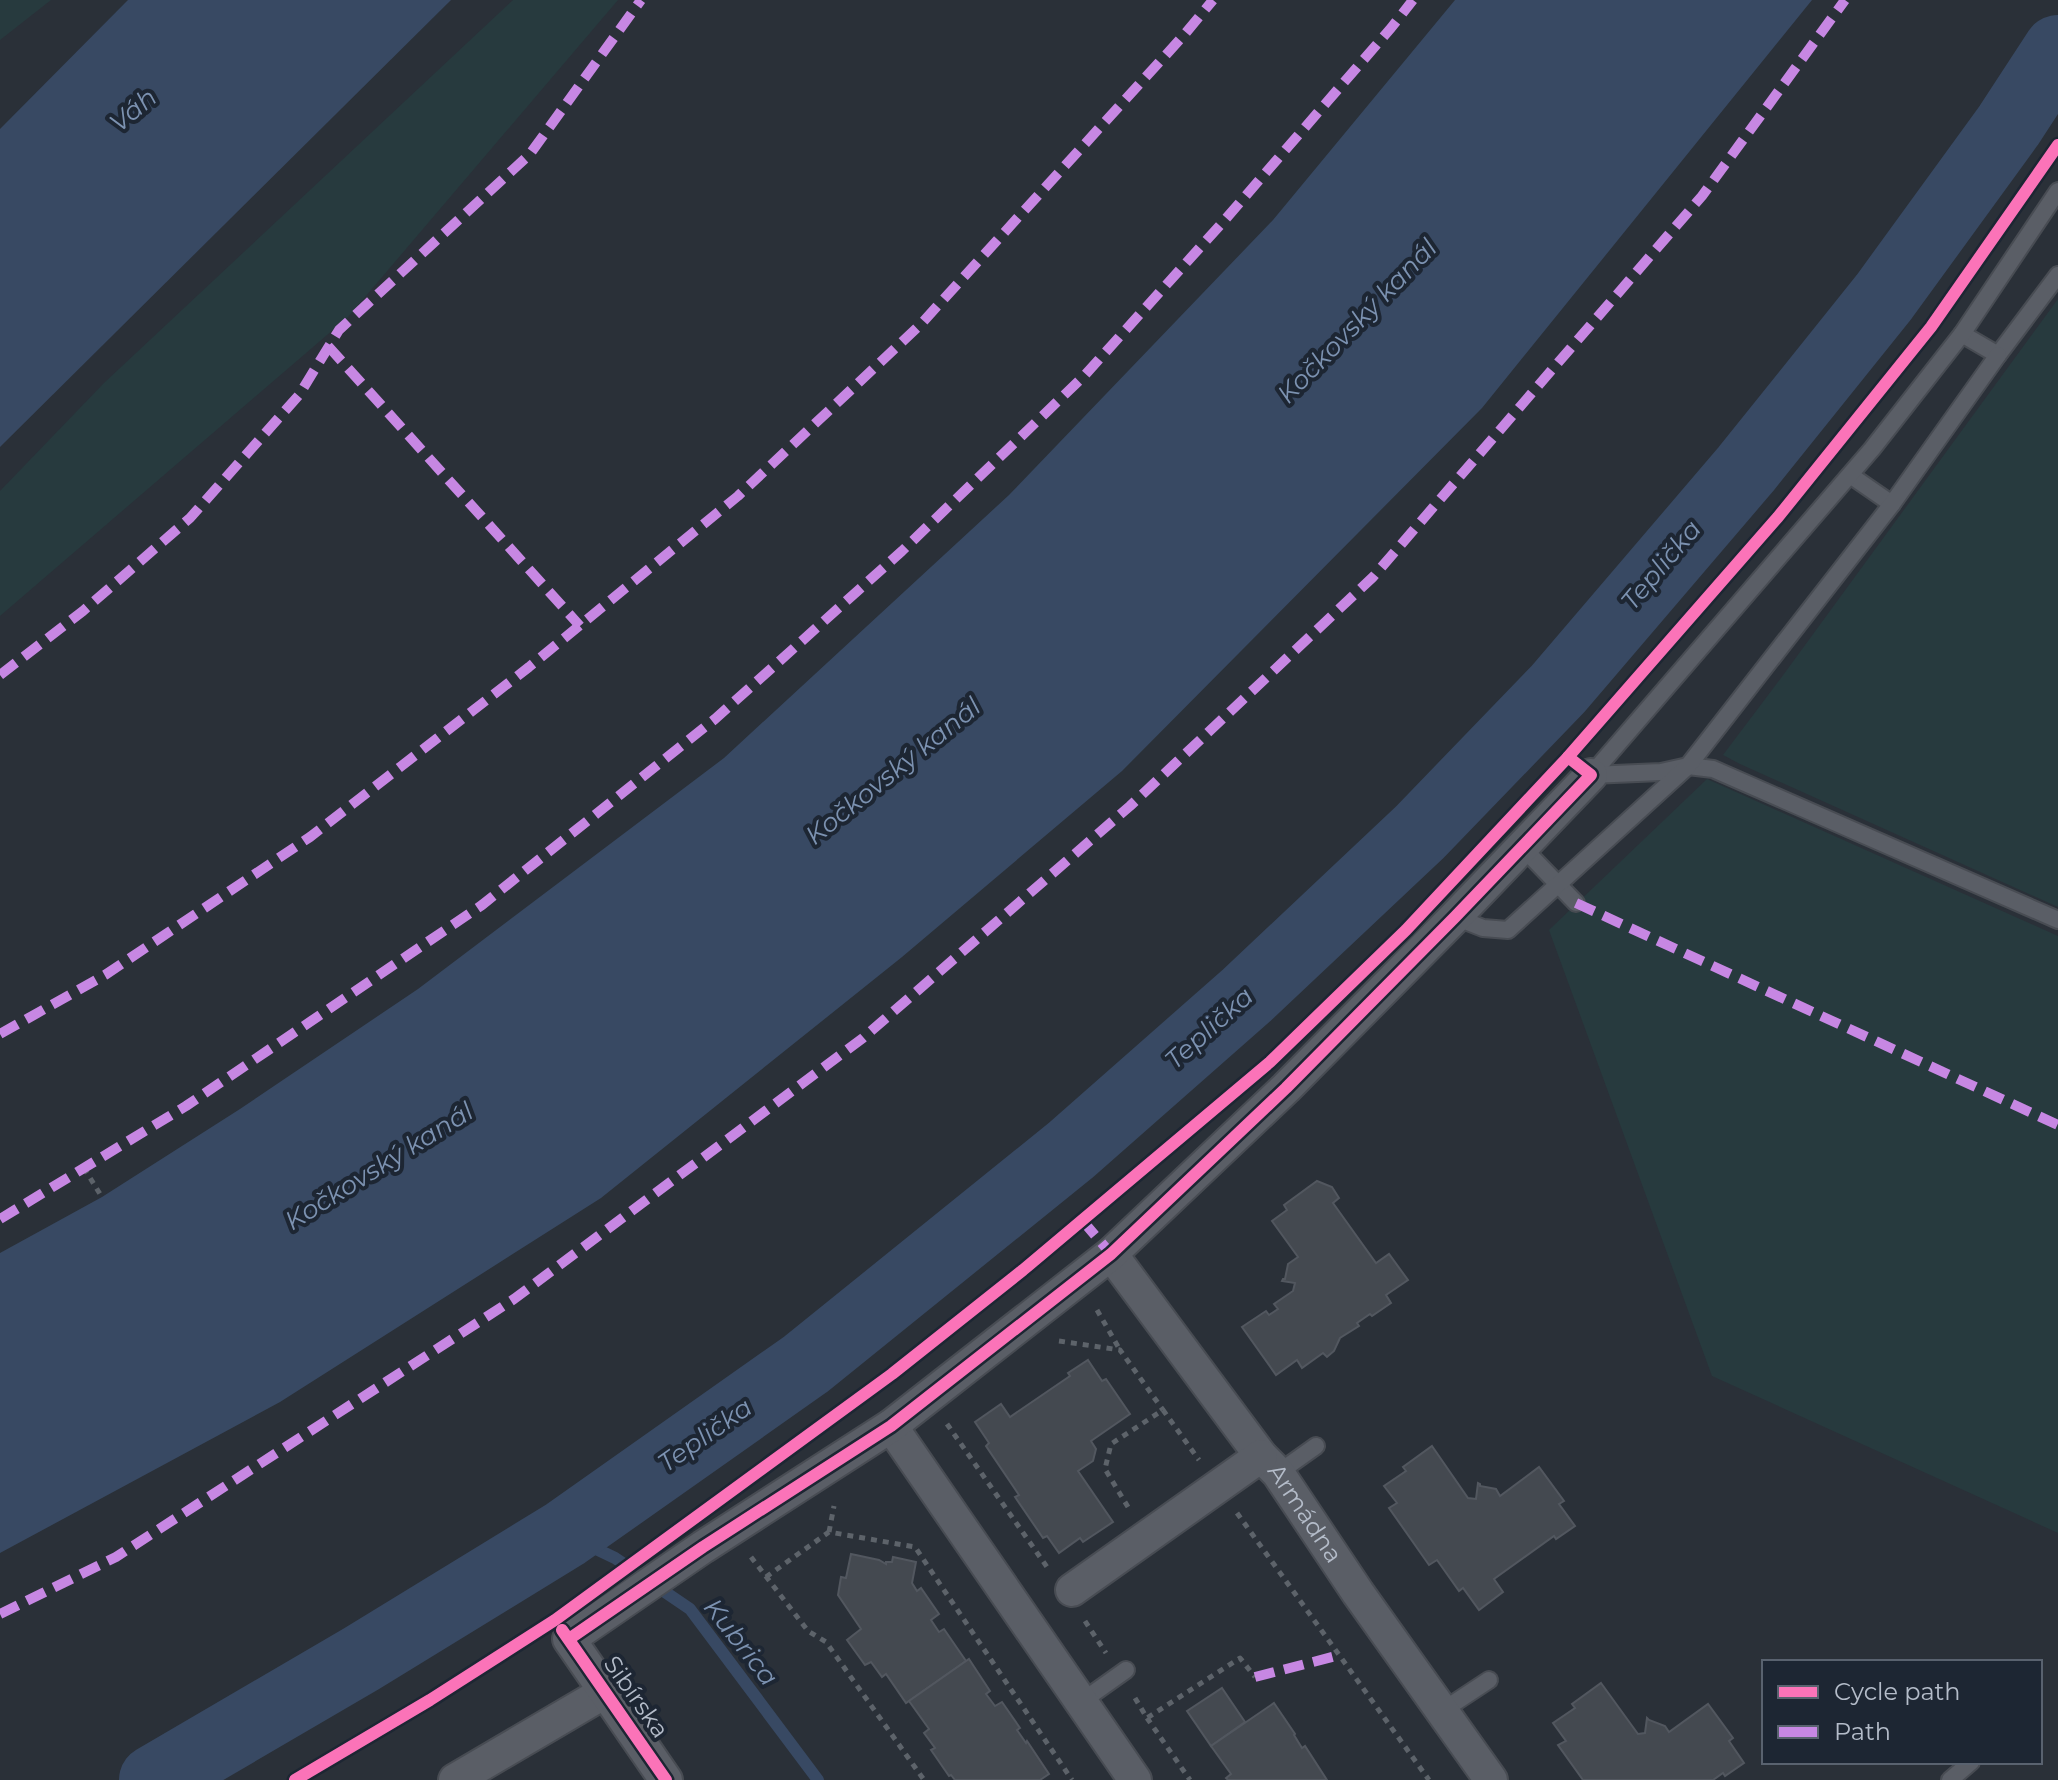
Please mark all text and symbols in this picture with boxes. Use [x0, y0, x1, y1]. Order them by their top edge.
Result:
water label: Váh [103, 81, 163, 139]
water label: Kočkovský kanál [1270, 232, 1444, 410]
water label: Teplička [1614, 513, 1708, 617]
water label: Kočkovský kanál [799, 690, 987, 852]
water label: Teplička [1158, 980, 1260, 1076]
water label: Kočkovský kanál [279, 1095, 479, 1237]
water label: Teplička [652, 1391, 758, 1479]
street label: Armádna [1262, 1458, 1349, 1568]
water label: Kubrica [697, 1592, 785, 1692]
street label: Sibírska [598, 1650, 675, 1743]
legend [1762, 1660, 2042, 1764]
text: Cycle path [1834, 1677, 1961, 1706]
text: Path [1834, 1717, 1891, 1746]

